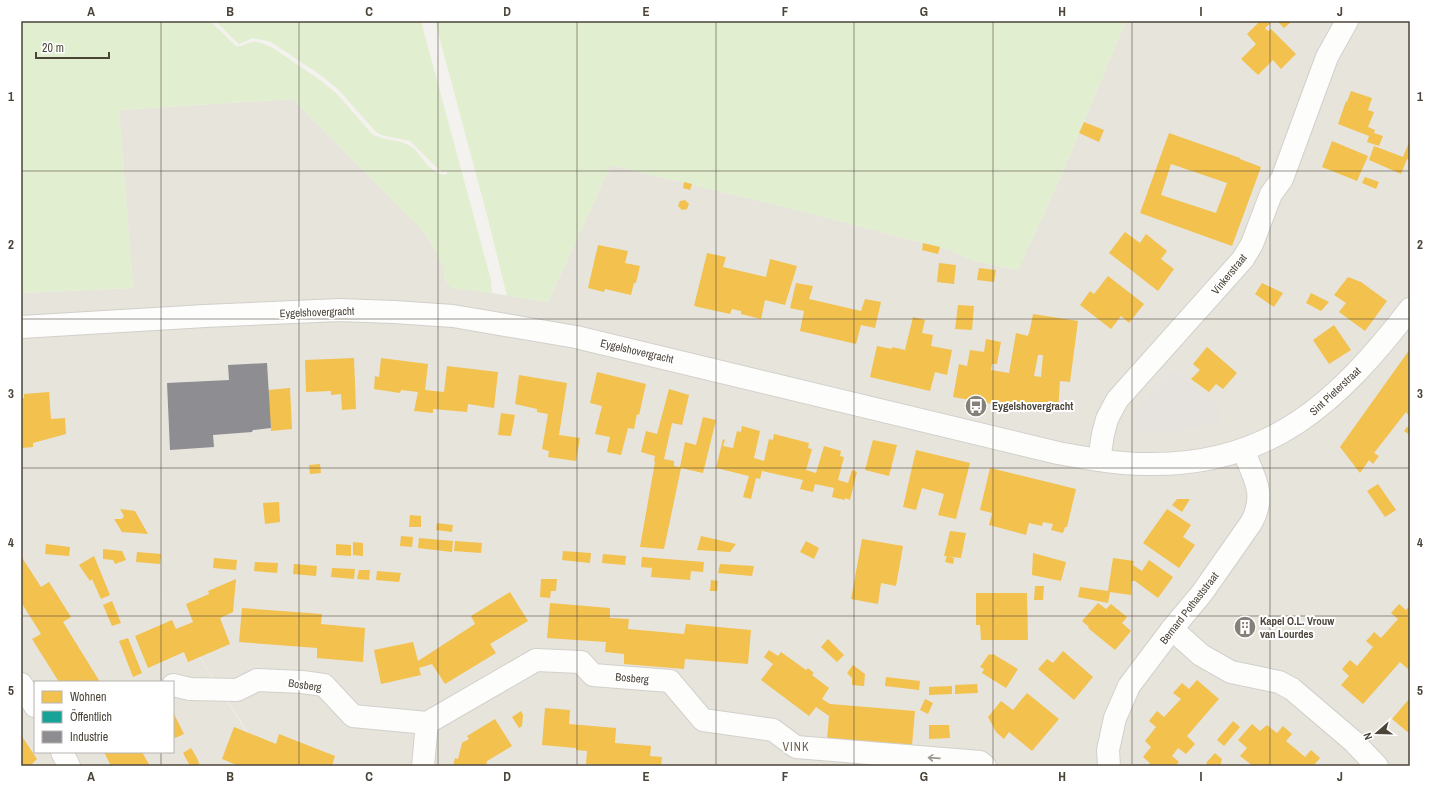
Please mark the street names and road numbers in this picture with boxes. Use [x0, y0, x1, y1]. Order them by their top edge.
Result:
street label: Vinkerstraat [1208, 250, 1250, 297]
street label: Eygelshovergracht [279, 304, 355, 320]
street label: Eygelshovergracht [599, 336, 675, 366]
street label: Sint Pieterstraat [1306, 363, 1364, 418]
street label: Bernard Pothaststraat [1156, 569, 1222, 647]
street label: Bosberg [615, 670, 649, 686]
street label: Bosberg [287, 676, 323, 694]

